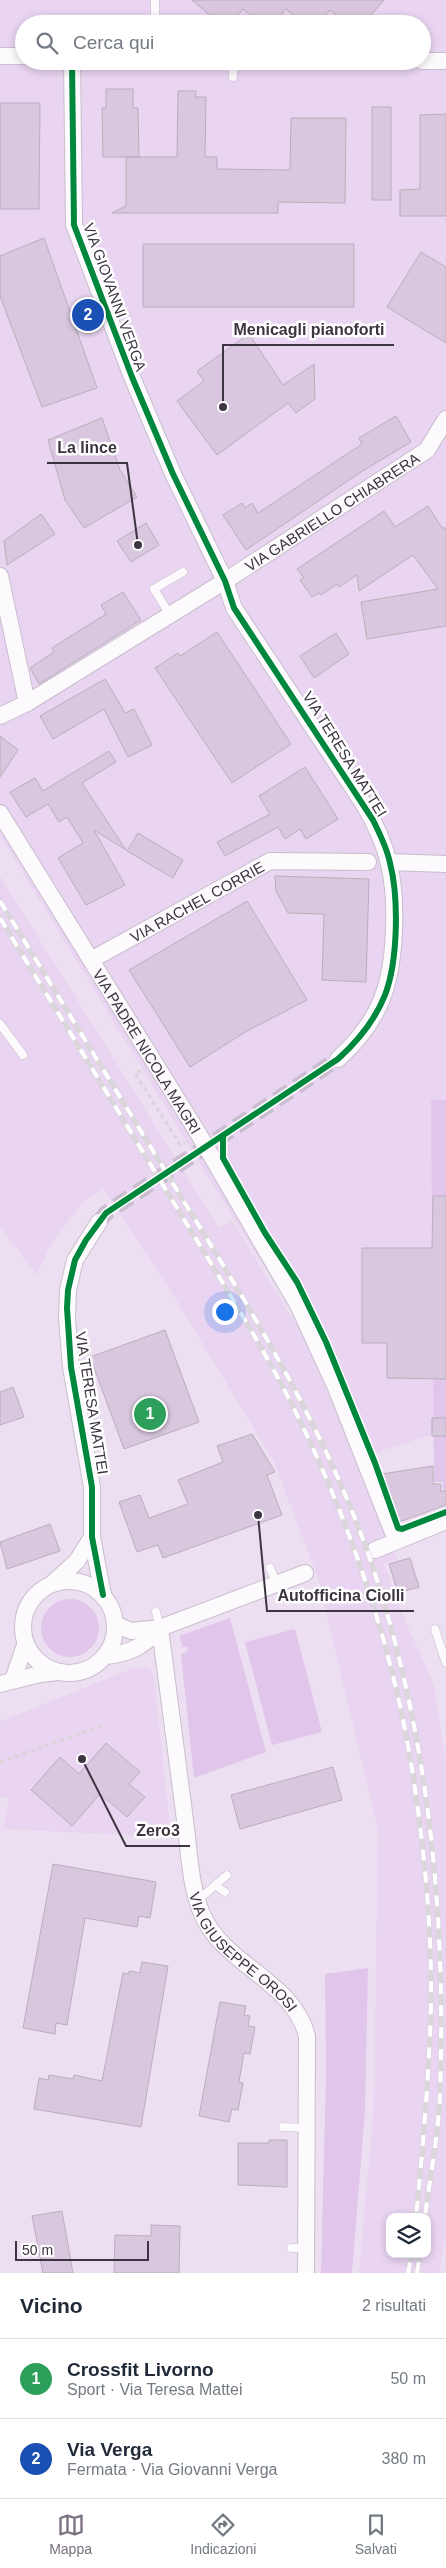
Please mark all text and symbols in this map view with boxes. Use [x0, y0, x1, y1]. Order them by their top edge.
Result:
search box [15, 15, 431, 70]
icon: search [33, 29, 61, 57]
text: Cerca qui [73, 32, 154, 53]
street label: VIA GIOVANNI VERGA [80, 221, 150, 373]
pin: 2 [72, 296, 104, 334]
callout: Menicagli pianoforti [223, 314, 394, 345]
text: Menicagli pianoforti [233, 321, 385, 338]
callout: La lince [47, 432, 127, 463]
text: La lince [57, 439, 117, 456]
street label: VIA GABRIELLO CHIABRERA [242, 449, 422, 574]
street label: VIA TERESA MATTEI [300, 688, 390, 820]
street label: VIA RACHEL CORRIE [127, 858, 267, 945]
street label: VIA PADRE NICOLA MAGRI [90, 966, 205, 1137]
your location [212, 1299, 238, 1325]
street label: VIA TERESA MATTEI [72, 1330, 112, 1476]
pin: 1 [134, 1395, 166, 1433]
callout: Autofficina Ciolli [267, 1580, 414, 1611]
text: Autofficina Ciolli [277, 1587, 405, 1604]
callout: Zero3 [126, 1815, 190, 1846]
text: Zero3 [136, 1822, 180, 1839]
street label: VIA GIUSEPPE OROSI [187, 1890, 301, 2014]
map controls [386, 2213, 431, 2258]
button: layers [386, 2213, 431, 2258]
scale bar [15, 2238, 149, 2261]
text: 50 m [22, 2242, 53, 2258]
text: Vicino [20, 2294, 83, 2317]
text: 2 risultati [362, 2297, 426, 2314]
text: Crossfit Livorno [67, 2359, 214, 2380]
text: 1 [32, 2370, 40, 2387]
text: 50 m [390, 2370, 426, 2387]
text: Sport · Via Teresa Mattei [67, 2381, 243, 2398]
text: Via Verga [67, 2439, 152, 2460]
text: 2 [32, 2450, 40, 2467]
text: 380 m [382, 2450, 426, 2467]
text: Fermata · Via Giovanni Verga [67, 2461, 277, 2478]
tab: Mappa [49, 2511, 92, 2557]
tab: Indicazioni [190, 2511, 256, 2557]
tab: Salvati [355, 2511, 397, 2557]

